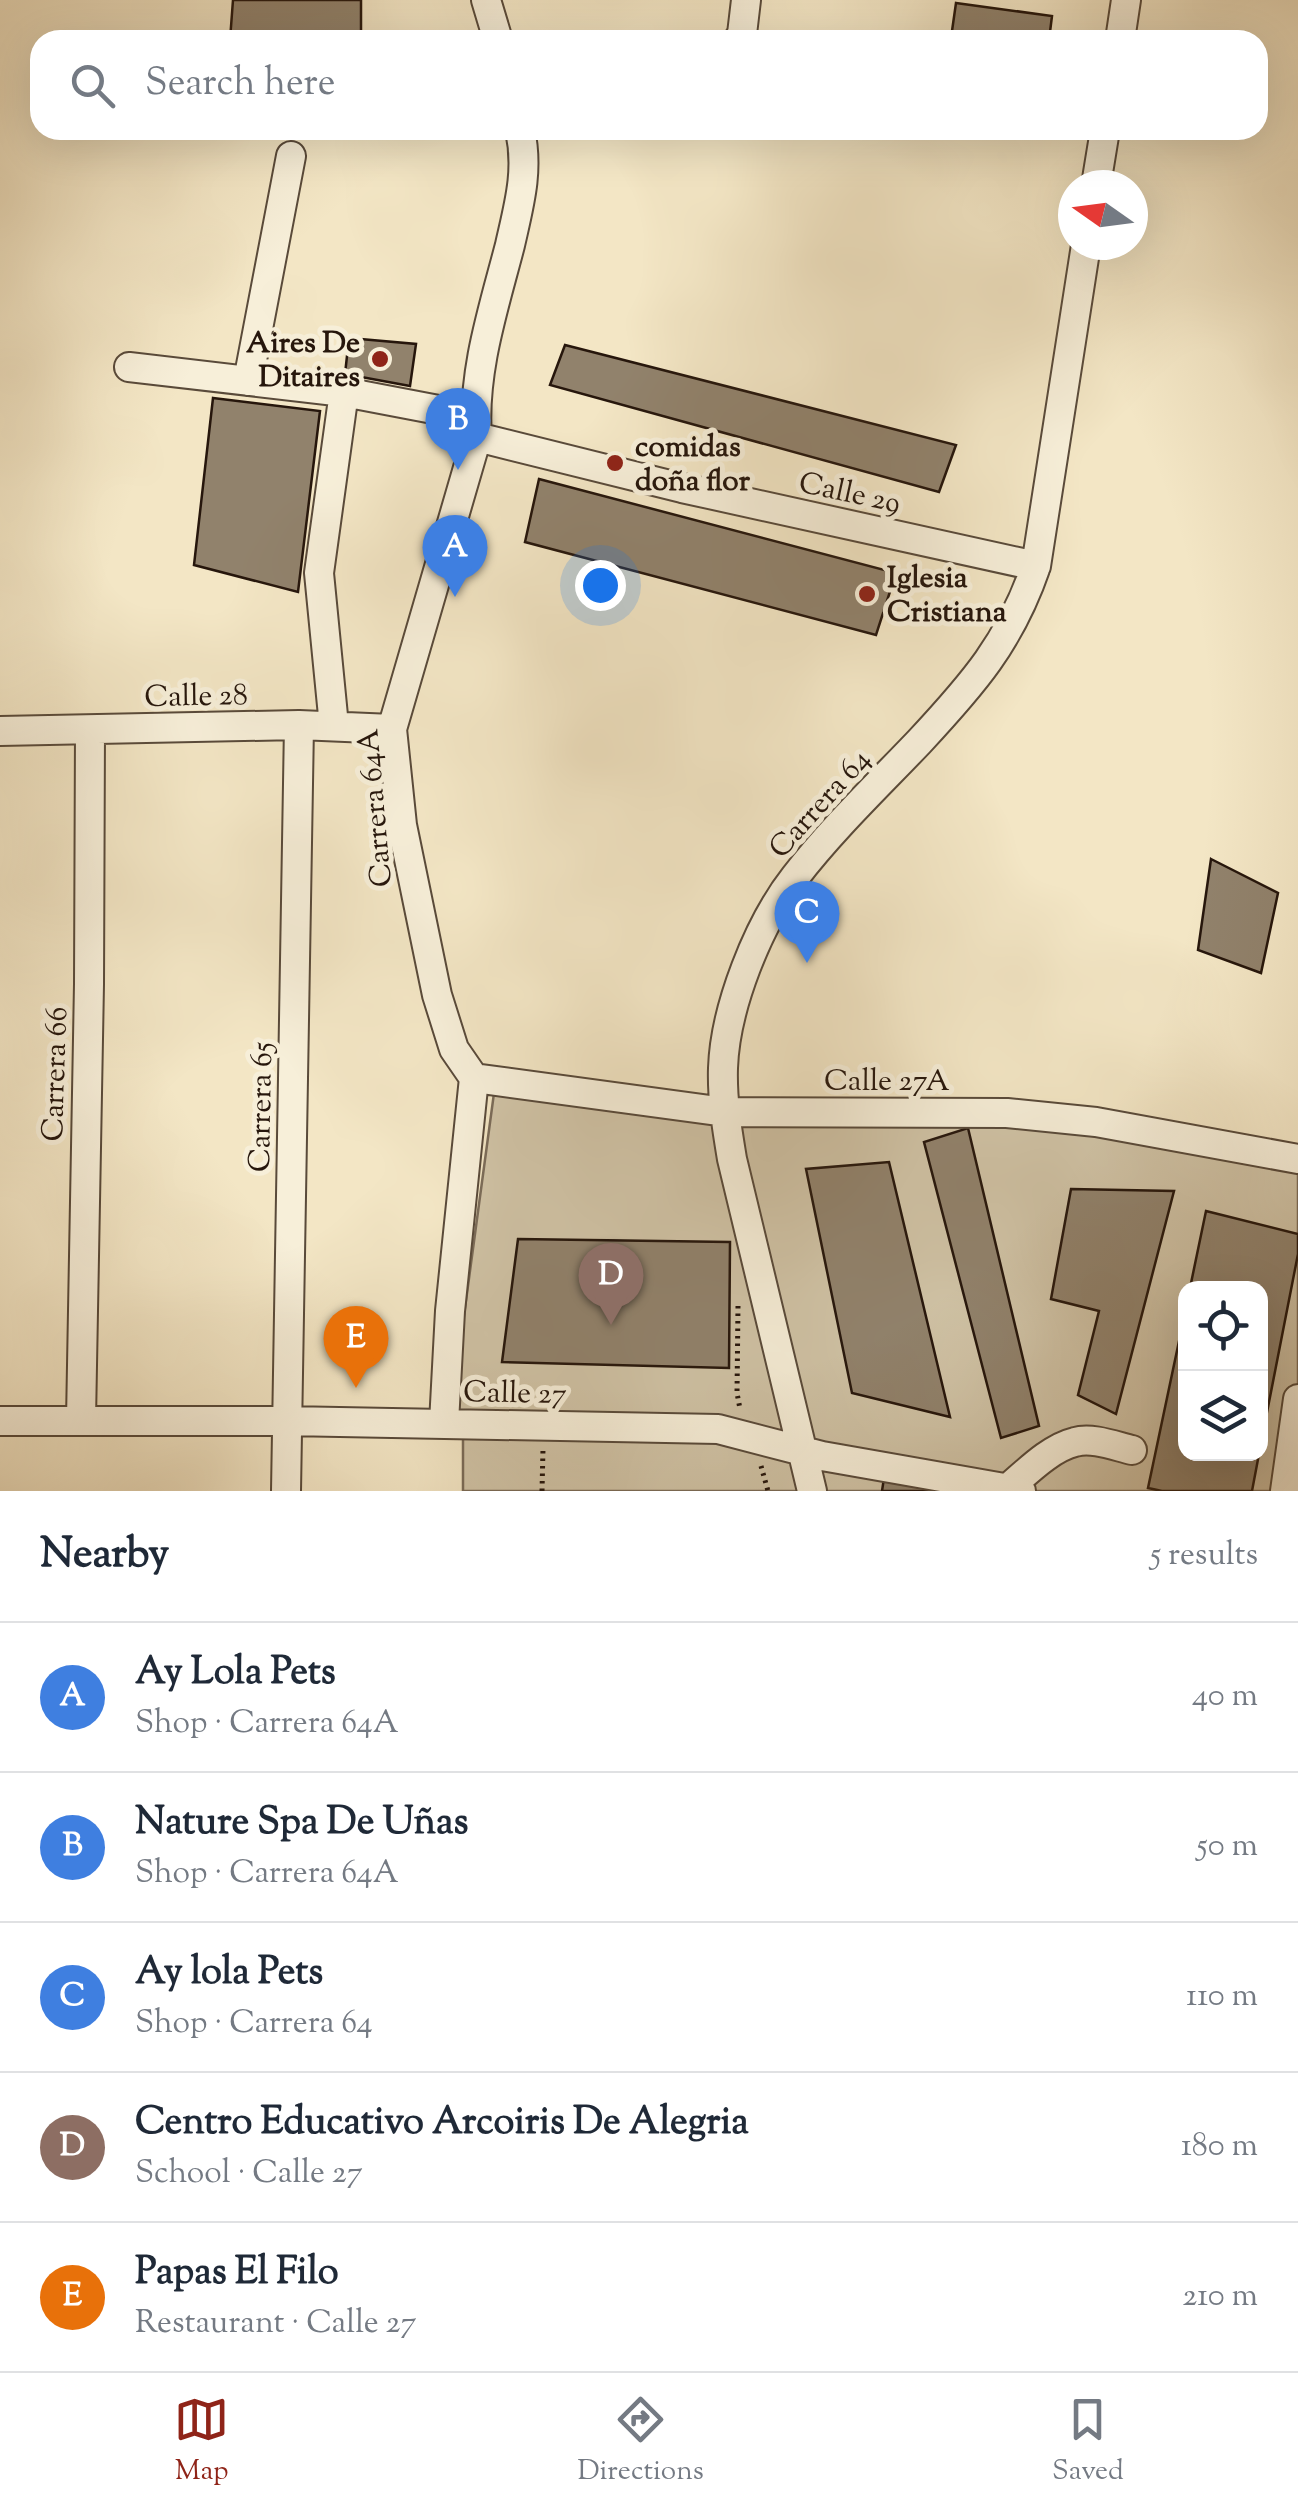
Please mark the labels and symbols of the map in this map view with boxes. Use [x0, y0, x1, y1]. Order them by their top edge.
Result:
north arrow [1058, 170, 1148, 260]
place label: Aires De Ditaires [246, 323, 360, 400]
marker: Aires De Ditaires [369, 348, 391, 370]
pin: B [426, 388, 490, 470]
place label: comidas doña flor [635, 427, 751, 504]
marker: comidas doña flor [604, 452, 626, 474]
street label: Calle 29 [795, 463, 904, 526]
pin: A [422, 514, 488, 597]
place label: Iglesia Cristiana [887, 558, 1007, 635]
your location [575, 560, 626, 611]
marker: Iglesia Cristiana [856, 583, 878, 605]
street label: Calle 28 [144, 675, 248, 720]
street label: Carrera 64A [348, 727, 405, 889]
street label: Carrera 64 [760, 740, 882, 869]
pin: C [774, 880, 840, 963]
street label: Carrera 66 [33, 1006, 80, 1142]
street label: Carrera 65 [240, 1042, 285, 1173]
street label: Calle 27A [824, 1061, 950, 1104]
pin: D [578, 1242, 644, 1325]
pin: E [324, 1306, 388, 1388]
street label: Calle 27 [463, 1372, 567, 1417]

